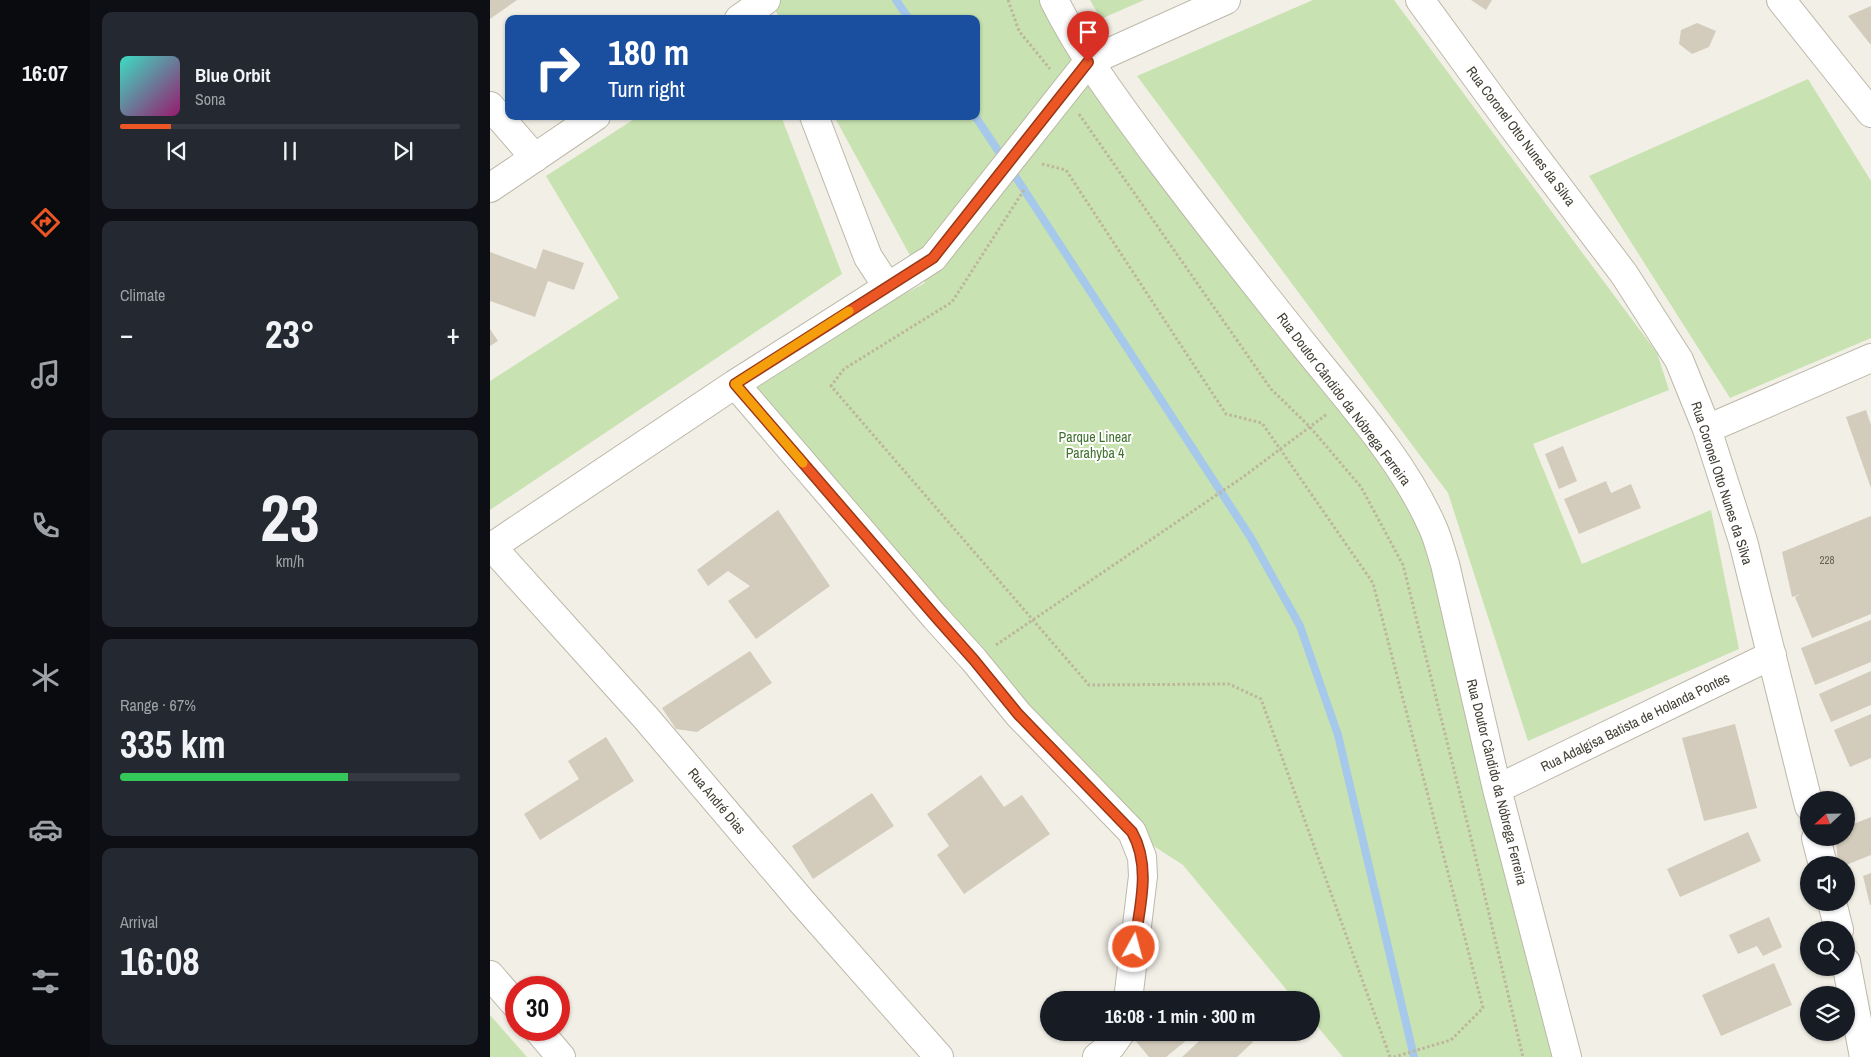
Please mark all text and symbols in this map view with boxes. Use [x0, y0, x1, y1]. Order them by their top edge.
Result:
pin [1067, 11, 1109, 62]
icon: arrive [1074, 18, 1102, 46]
text: 180 m [608, 29, 689, 76]
icon: right [525, 35, 590, 100]
text: 16:07 [22, 58, 68, 88]
text: Blue Orbit [195, 62, 270, 88]
street label: Rua Coronel Otto Nunes da Silva [1463, 63, 1580, 210]
text: Turn right [608, 74, 685, 104]
text: Sona [195, 88, 226, 110]
icon: previous [163, 137, 191, 165]
icon: pause [276, 137, 304, 165]
icon: next [389, 137, 417, 165]
icon: directions [28, 205, 63, 240]
text: Climate [120, 284, 165, 306]
text: 23° [265, 309, 315, 360]
street label: Rua Doutor Cândido da Nóbrega Ferreira [1273, 309, 1415, 490]
text: − [120, 315, 133, 353]
text: + [447, 315, 460, 353]
icon: music [28, 357, 63, 392]
street label: Rua Coronel Otto Nunes da Silva [1687, 399, 1757, 567]
park label: Parque Linear Parahyba 4 [1059, 428, 1132, 462]
text: 23 [260, 474, 320, 561]
icon: phone [28, 508, 63, 543]
text: km/h [276, 550, 304, 572]
house number: 228 [1819, 553, 1835, 567]
icon: climate [28, 660, 63, 695]
street label: Rua Adalgisa Batista de Holanda Pontes [1538, 668, 1733, 776]
street label: Rua Doutor Cândido da Nóbrega Ferreira [1463, 677, 1532, 888]
text: Range · 67% [120, 694, 196, 716]
text: 335 km [120, 719, 226, 770]
street label: Rua André Dias [684, 764, 750, 838]
north arrow [1800, 791, 1855, 846]
map controls [1800, 791, 1855, 1041]
icon: car [28, 812, 63, 847]
button: sound [1800, 856, 1855, 911]
text: Arrival [120, 911, 158, 933]
position arrow [1107, 920, 1159, 972]
button: search [1800, 921, 1855, 976]
text: 16:08 [120, 936, 200, 987]
icon: filters [28, 964, 63, 999]
speed limit sign: 30 [505, 976, 570, 1041]
button: layers [1800, 986, 1855, 1041]
text: 16:08 · 1 min · 300 m [1105, 1003, 1255, 1029]

